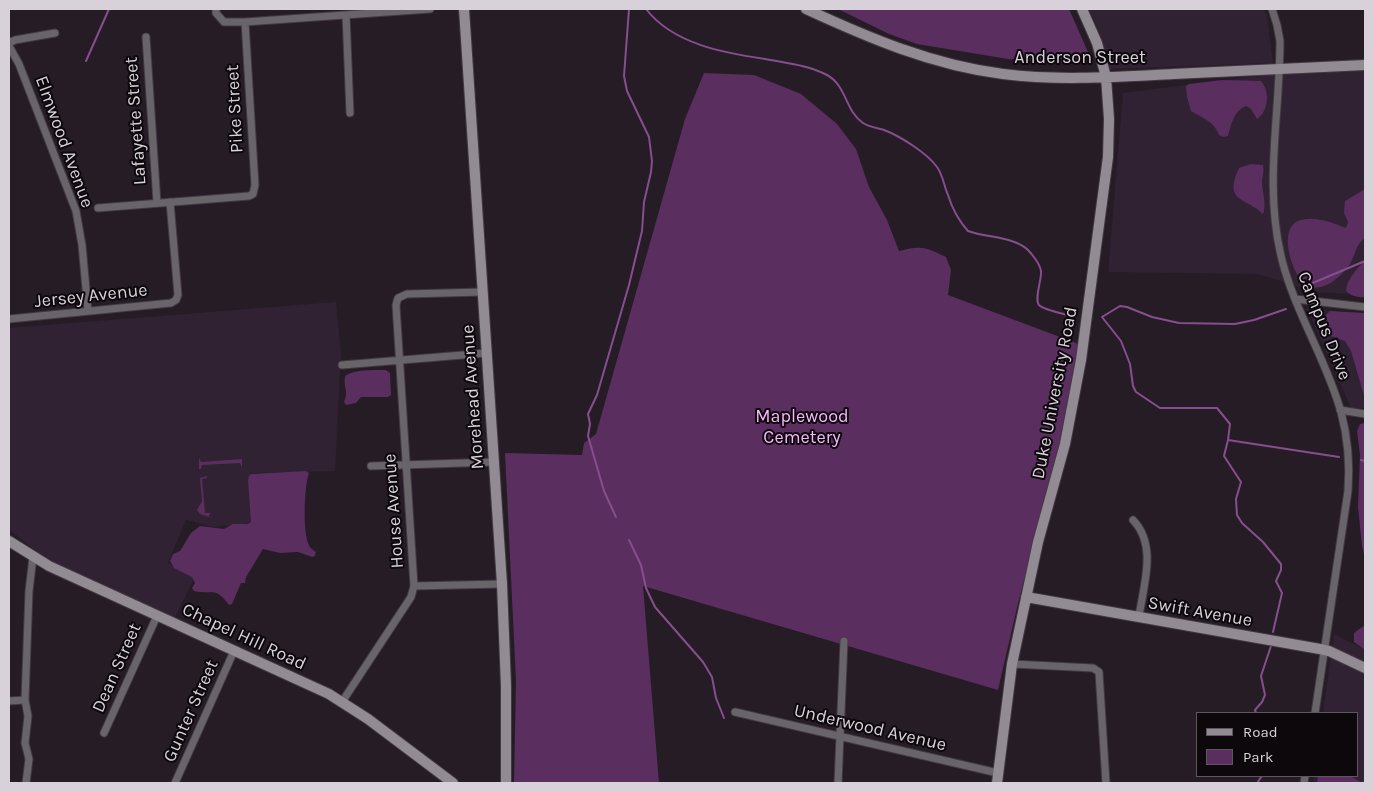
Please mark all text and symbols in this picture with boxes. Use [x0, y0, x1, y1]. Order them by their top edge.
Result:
street label: Anderson Street [1014, 47, 1146, 69]
street label: Lafayette Street [121, 56, 151, 186]
street label: Pike Street [222, 64, 248, 154]
street label: Elmwood Avenue [30, 73, 98, 211]
street label: Campus Drive [1292, 269, 1356, 383]
street label: Jersey Avenue [33, 279, 149, 313]
street label: Duke University Road [1028, 305, 1082, 481]
street label: Morehead Avenue [457, 324, 489, 470]
park label: Maplewood Cemetery [755, 406, 849, 448]
street label: House Avenue [379, 453, 409, 569]
street label: Swift Avenue [1146, 592, 1254, 632]
street label: Chapel Hill Road [179, 599, 309, 675]
street label: Dean Street [88, 620, 146, 716]
street label: Gunter Street [159, 657, 223, 765]
street label: Underwood Avenue [792, 700, 948, 756]
legend [1196, 712, 1359, 777]
text: Road [1243, 723, 1278, 741]
text: Park [1243, 748, 1273, 766]

